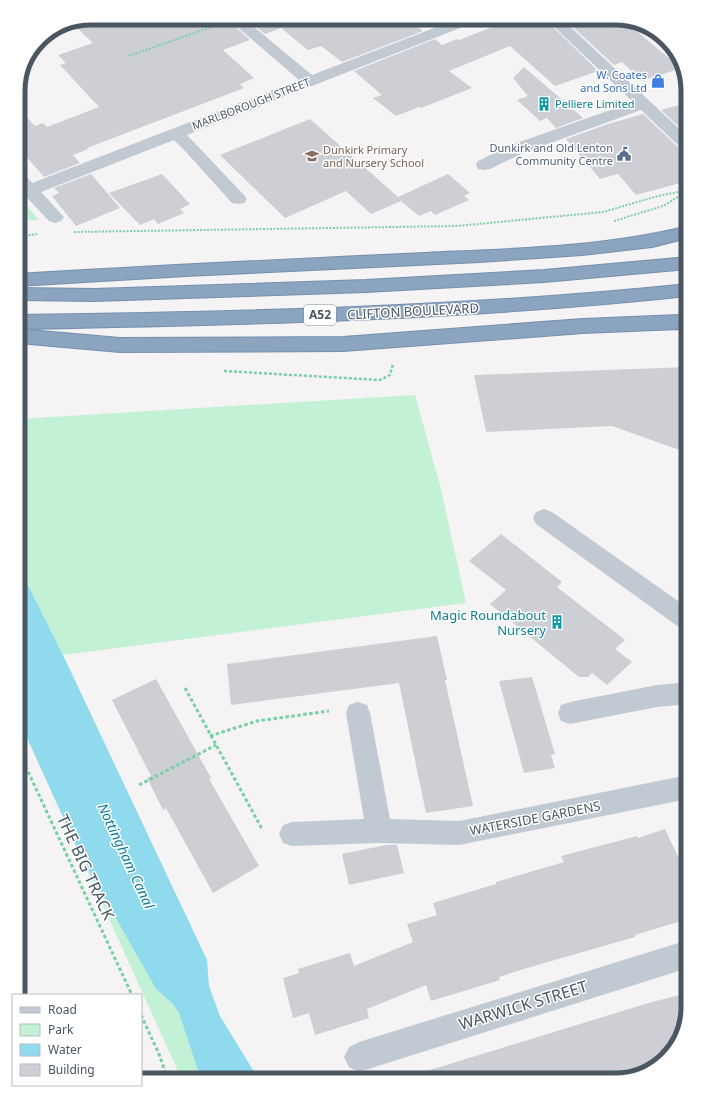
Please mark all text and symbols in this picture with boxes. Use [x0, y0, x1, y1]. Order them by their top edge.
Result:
place label: W. Coates and Sons Ltd [580, 67, 647, 95]
shop icon: W. Coates and Sons Ltd [650, 73, 666, 89]
street label: MARLBOROUGH STREET [190, 74, 312, 133]
building icon: Pelliere Limited [536, 96, 552, 112]
place label: Pelliere Limited [555, 96, 635, 111]
place label: Dunkirk and Old Lenton Community Centre [490, 140, 613, 168]
place label: Dunkirk Primary and Nursery School [323, 142, 424, 170]
public building icon: Dunkirk and Old Lenton Community Centre [616, 146, 632, 162]
school or university icon: Dunkirk Primary and Nursery School [304, 148, 320, 164]
street label: CLIFTON BOULEVARD [347, 299, 479, 323]
road number: A52 [304, 305, 336, 325]
place label: Magic Roundabout Nursery [430, 606, 546, 639]
building icon: Magic Roundabout Nursery [549, 614, 565, 630]
street label: WATERSIDE GARDENS [468, 797, 602, 839]
water label: Nottingham Canal [94, 800, 159, 912]
street label: THE BIG TRACK [52, 811, 120, 923]
street label: WARWICK STREET [456, 975, 590, 1035]
legend [12, 994, 142, 1086]
text: Road [48, 1001, 77, 1018]
text: Park [48, 1021, 74, 1038]
text: Water [48, 1041, 82, 1058]
text: Building [48, 1061, 95, 1078]

